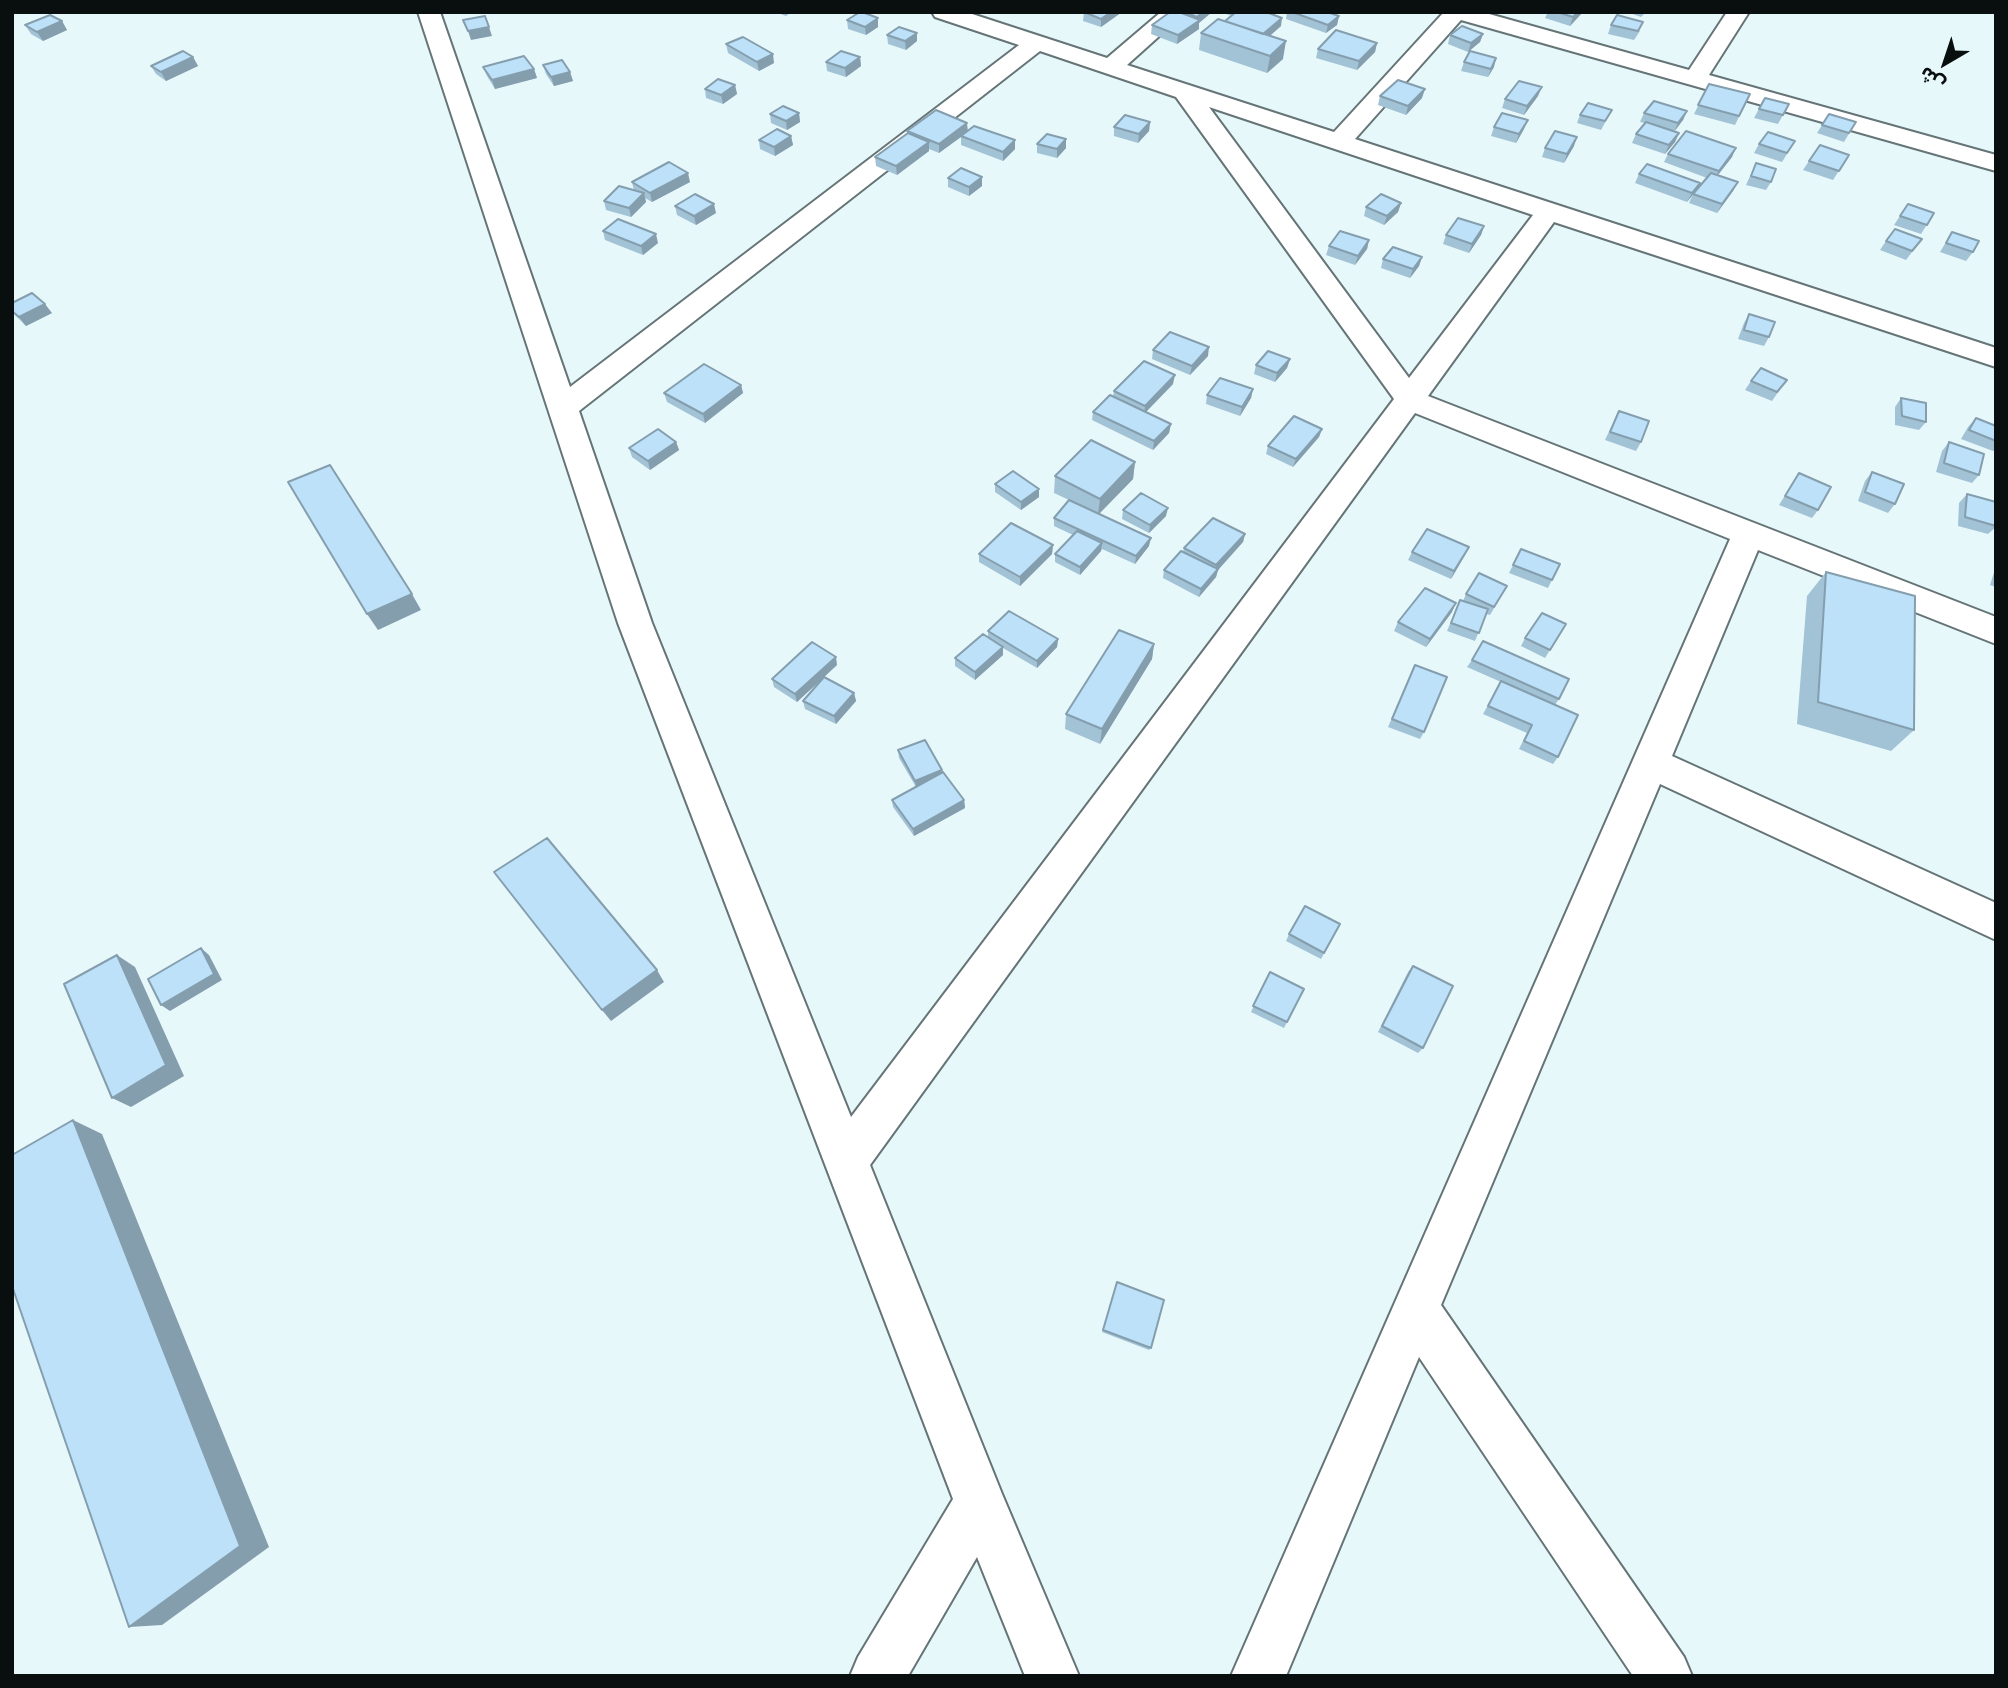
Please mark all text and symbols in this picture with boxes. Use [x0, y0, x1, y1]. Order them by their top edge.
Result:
north arrow [1910, 28, 1980, 98]
text: ش [1914, 62, 1949, 97]

